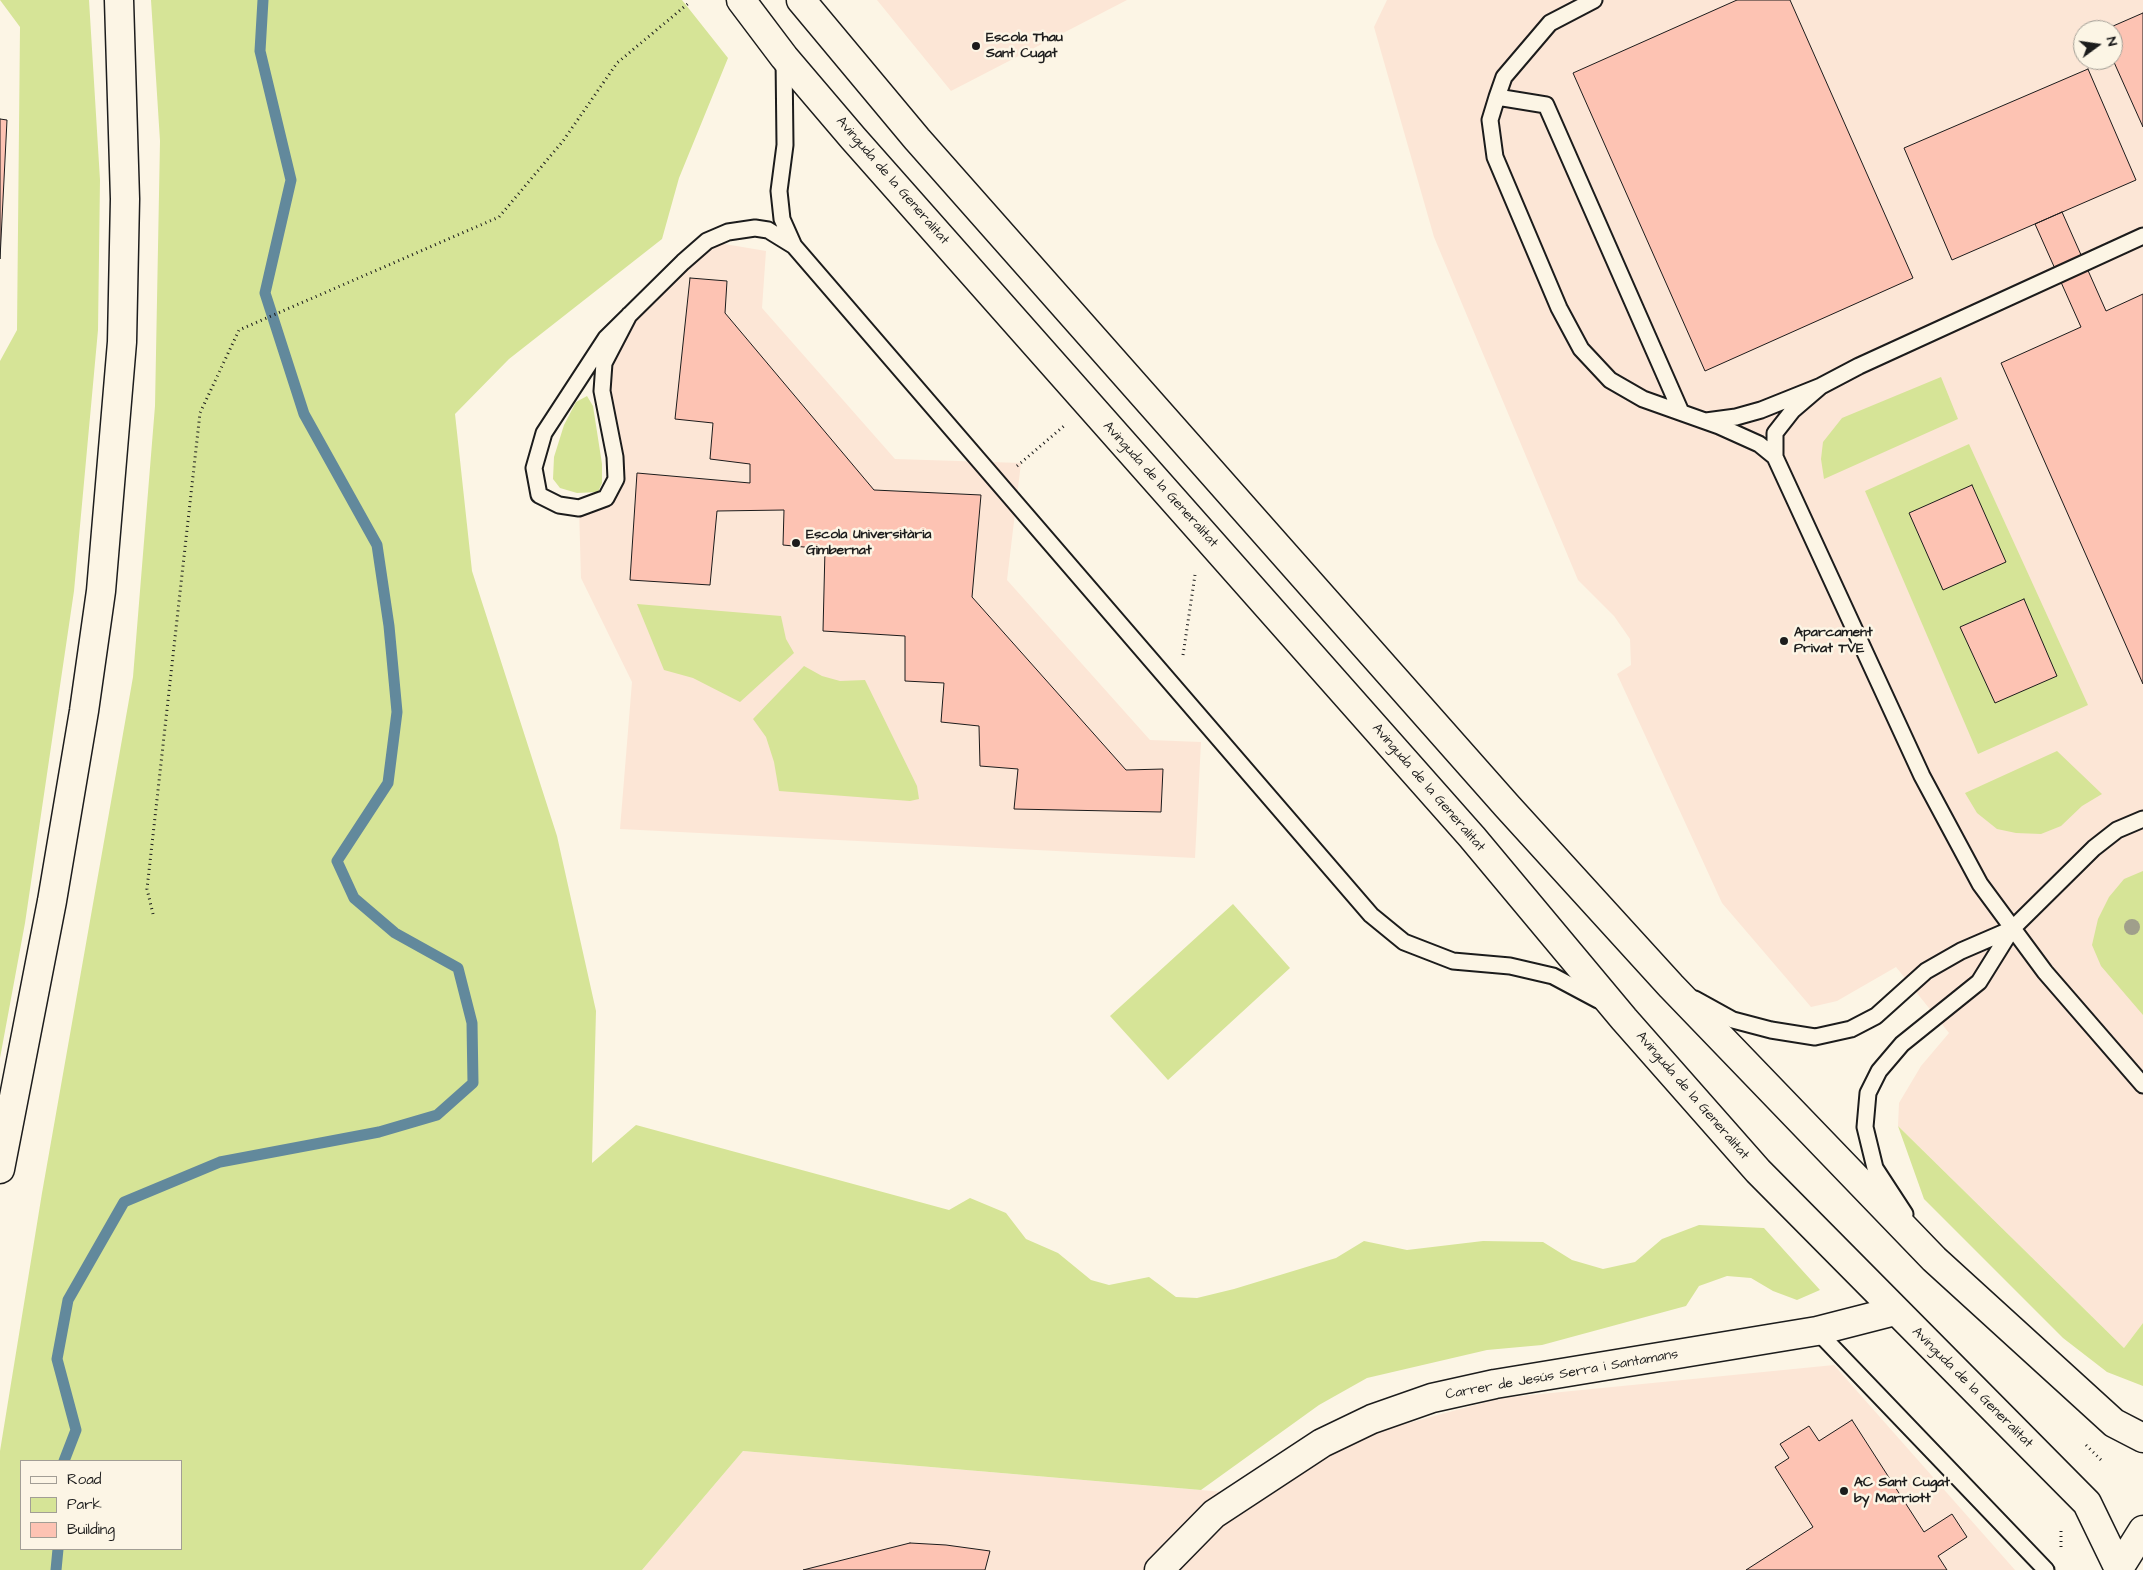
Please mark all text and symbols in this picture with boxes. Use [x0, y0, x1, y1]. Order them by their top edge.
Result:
north arrow [2073, 20, 2123, 70]
place label: Escola Thau Sant Cugat [986, 30, 1063, 62]
text: N [2101, 35, 2122, 48]
marker: Escola Thau Sant Cugat [970, 40, 982, 52]
street label: Avinguda de la Generalitat [832, 113, 952, 249]
street label: Avinguda de la Generalitat [1099, 418, 1221, 552]
place label: Escola Universitària Gimbernat [806, 527, 931, 560]
marker: Escola Universitària Gimbernat [790, 537, 802, 549]
place label: Aparcament Privat TVE [1794, 625, 1873, 658]
marker: Aparcament Privat TVE [1778, 635, 1790, 647]
street label: Avinguda de la Generalitat [1368, 720, 1488, 856]
street label: Avinguda de la Generalitat [1632, 1028, 1752, 1164]
street label: Avinguda de la Generalitat [1908, 1324, 2036, 1452]
street label: Carrer de Jesús Serra i Santamans [1444, 1346, 1680, 1404]
legend [20, 1460, 182, 1550]
text: Road [67, 1469, 101, 1490]
place label: AC Sant Cugat by Marriott [1854, 1475, 1950, 1508]
marker: AC Sant Cugat by Marriott [1838, 1485, 1850, 1497]
text: Park [67, 1494, 102, 1515]
text: Building [67, 1519, 115, 1540]

